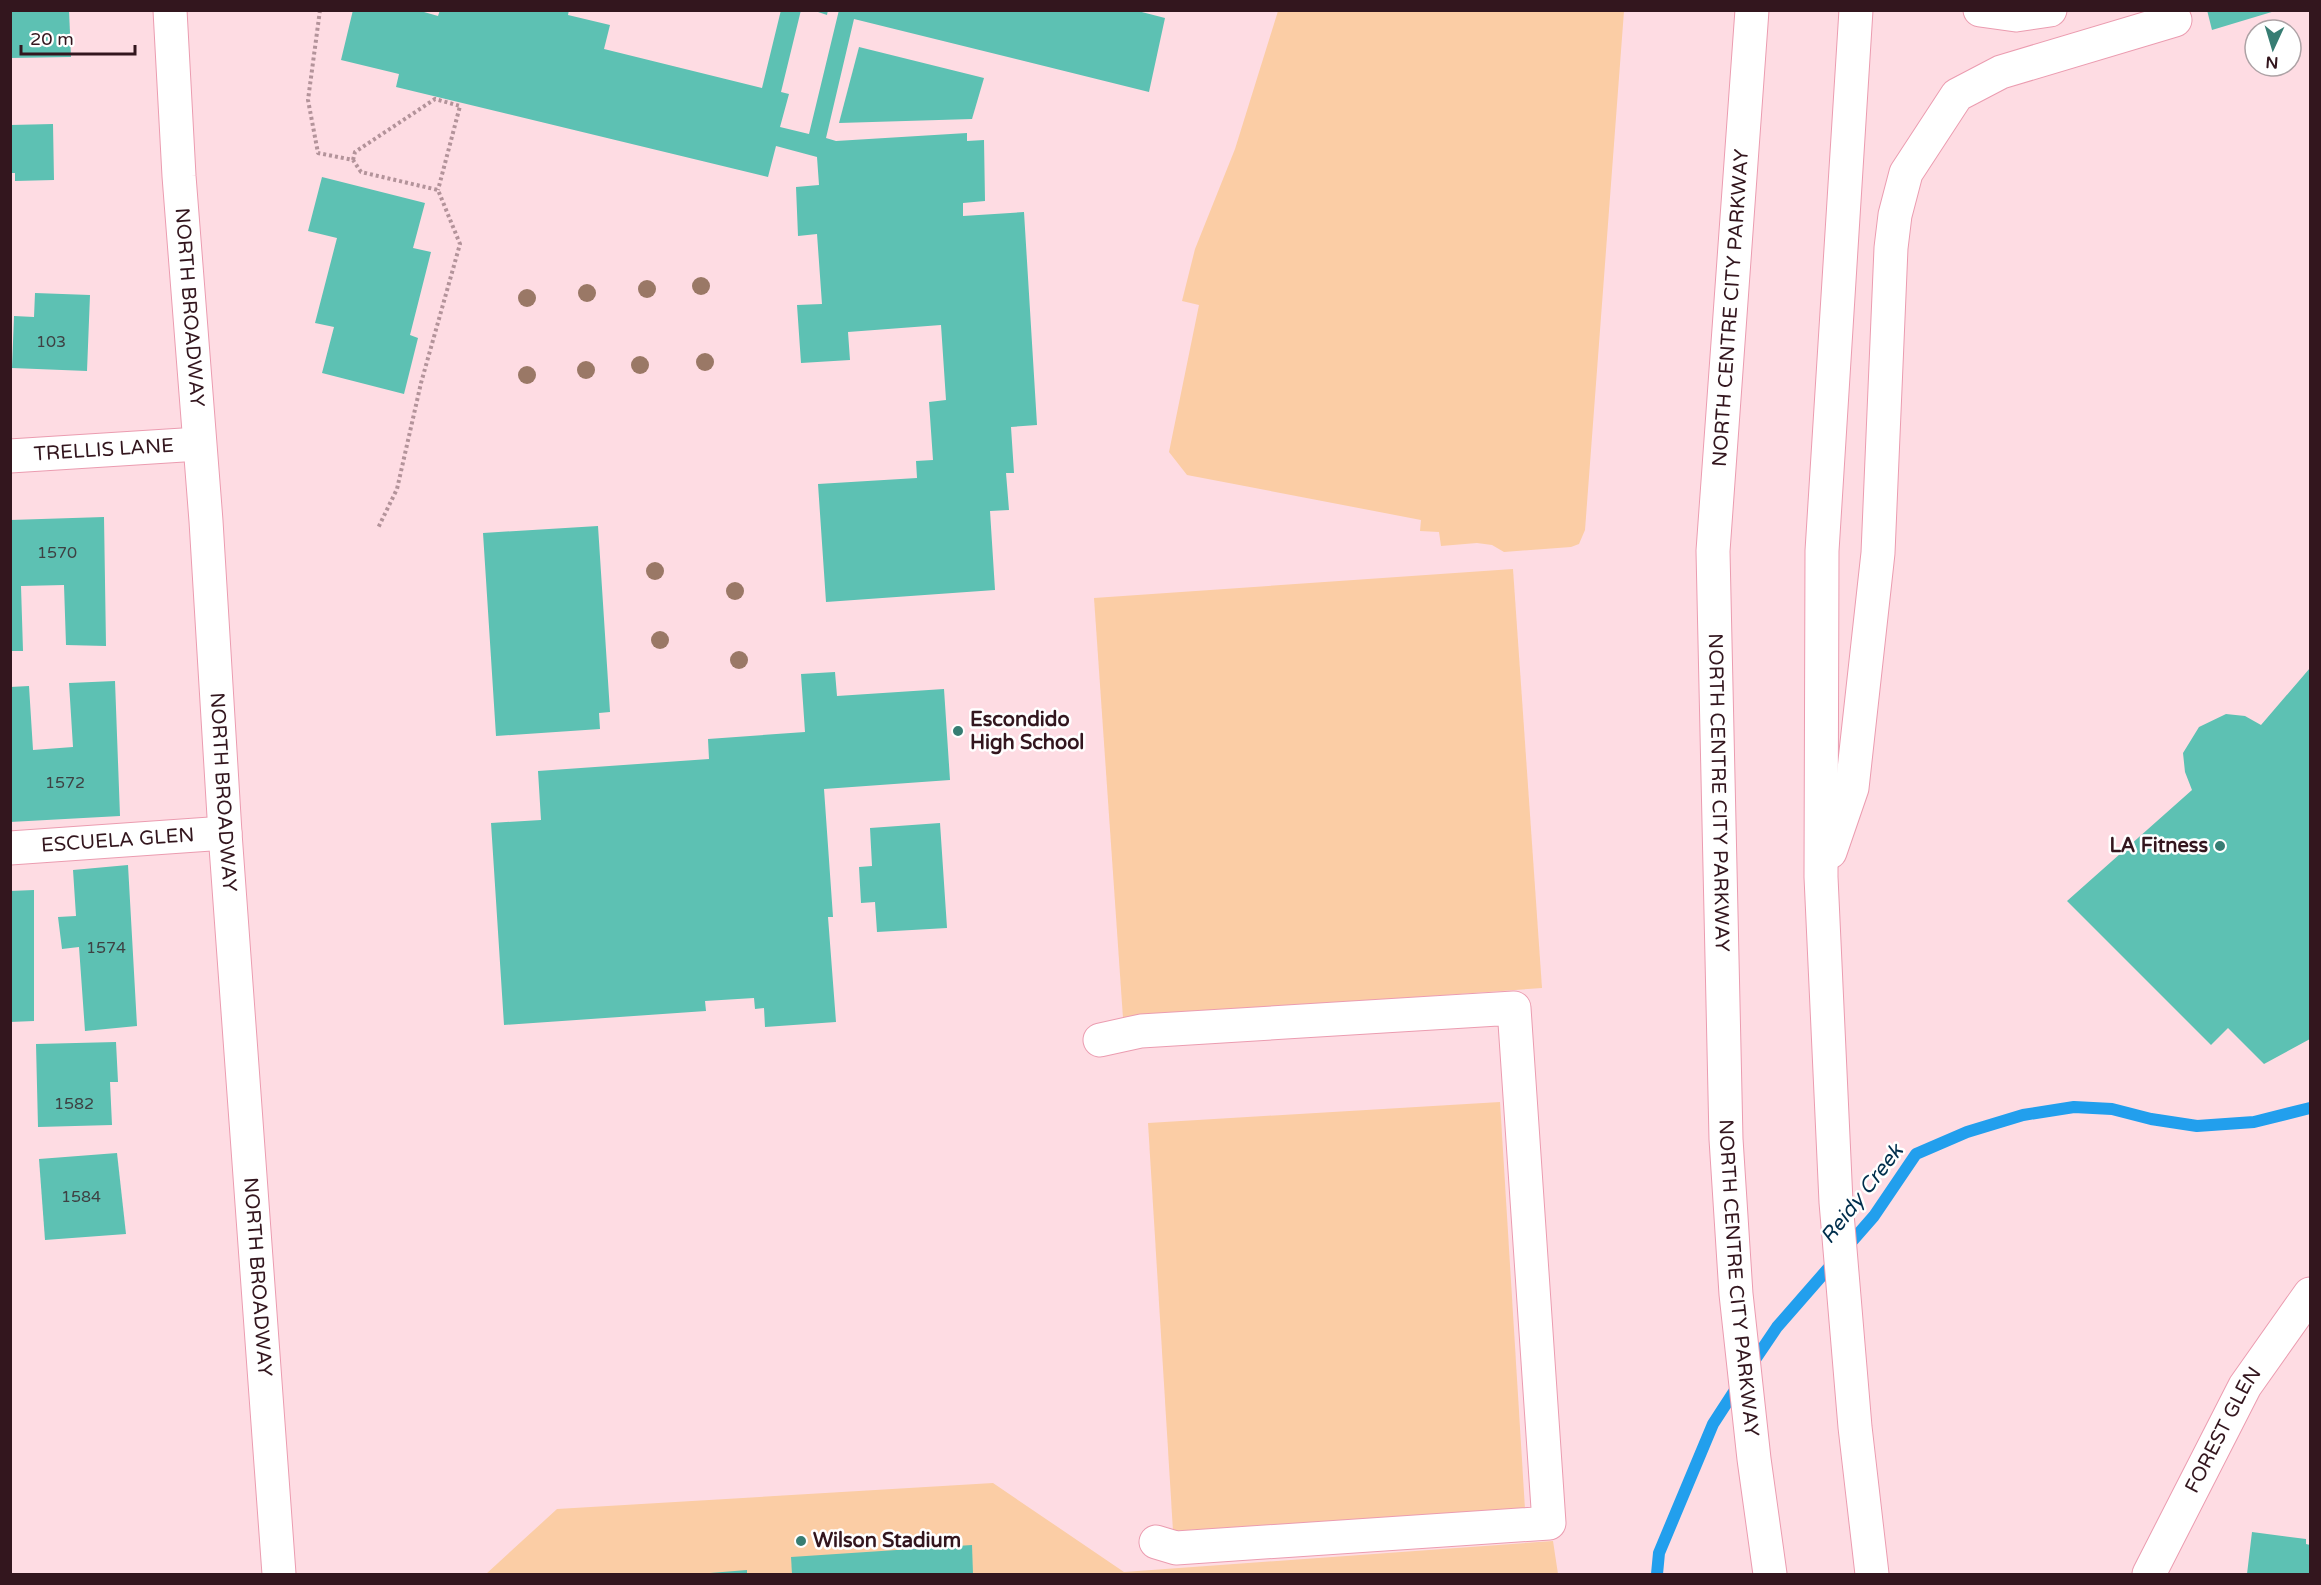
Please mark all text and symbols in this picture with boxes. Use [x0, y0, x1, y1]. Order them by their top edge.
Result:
scale bar [21, 18, 135, 56]
north arrow [2243, 18, 2303, 78]
text: 20 m [30, 28, 74, 50]
text: N [2265, 52, 2279, 72]
street label: NORTH CENTRE CITY PARKWAY [1708, 148, 1754, 468]
street label: NORTH BROADWAY [170, 207, 209, 408]
house number: 103 [36, 332, 66, 352]
street label: TRELLIS LANE [33, 434, 175, 466]
house number: 1570 [37, 543, 77, 563]
street label: NORTH CENTRE CITY PARKWAY [1703, 633, 1734, 952]
street label: NORTH BROADWAY [204, 692, 241, 893]
place label: Escondido High School [970, 708, 1084, 755]
marker: Escondido High School [951, 724, 965, 738]
house number: 1572 [45, 773, 85, 793]
street label: ESCUELA GLEN [40, 823, 195, 858]
place label: LA Fitness [2110, 834, 2208, 858]
marker: LA Fitness [2213, 839, 2227, 853]
house number: 1574 [86, 938, 126, 958]
house number: 1582 [54, 1094, 94, 1114]
street label: NORTH CENTRE CITY PARKWAY [1714, 1119, 1764, 1438]
water label: Reidy Creek [1815, 1138, 1910, 1249]
street label: NORTH BROADWAY [238, 1176, 277, 1378]
house number: 1584 [61, 1187, 101, 1207]
street label: FOREST GLEN [2180, 1362, 2267, 1497]
place label: Wilson Stadium [813, 1529, 961, 1553]
marker: Wilson Stadium [794, 1534, 808, 1548]

